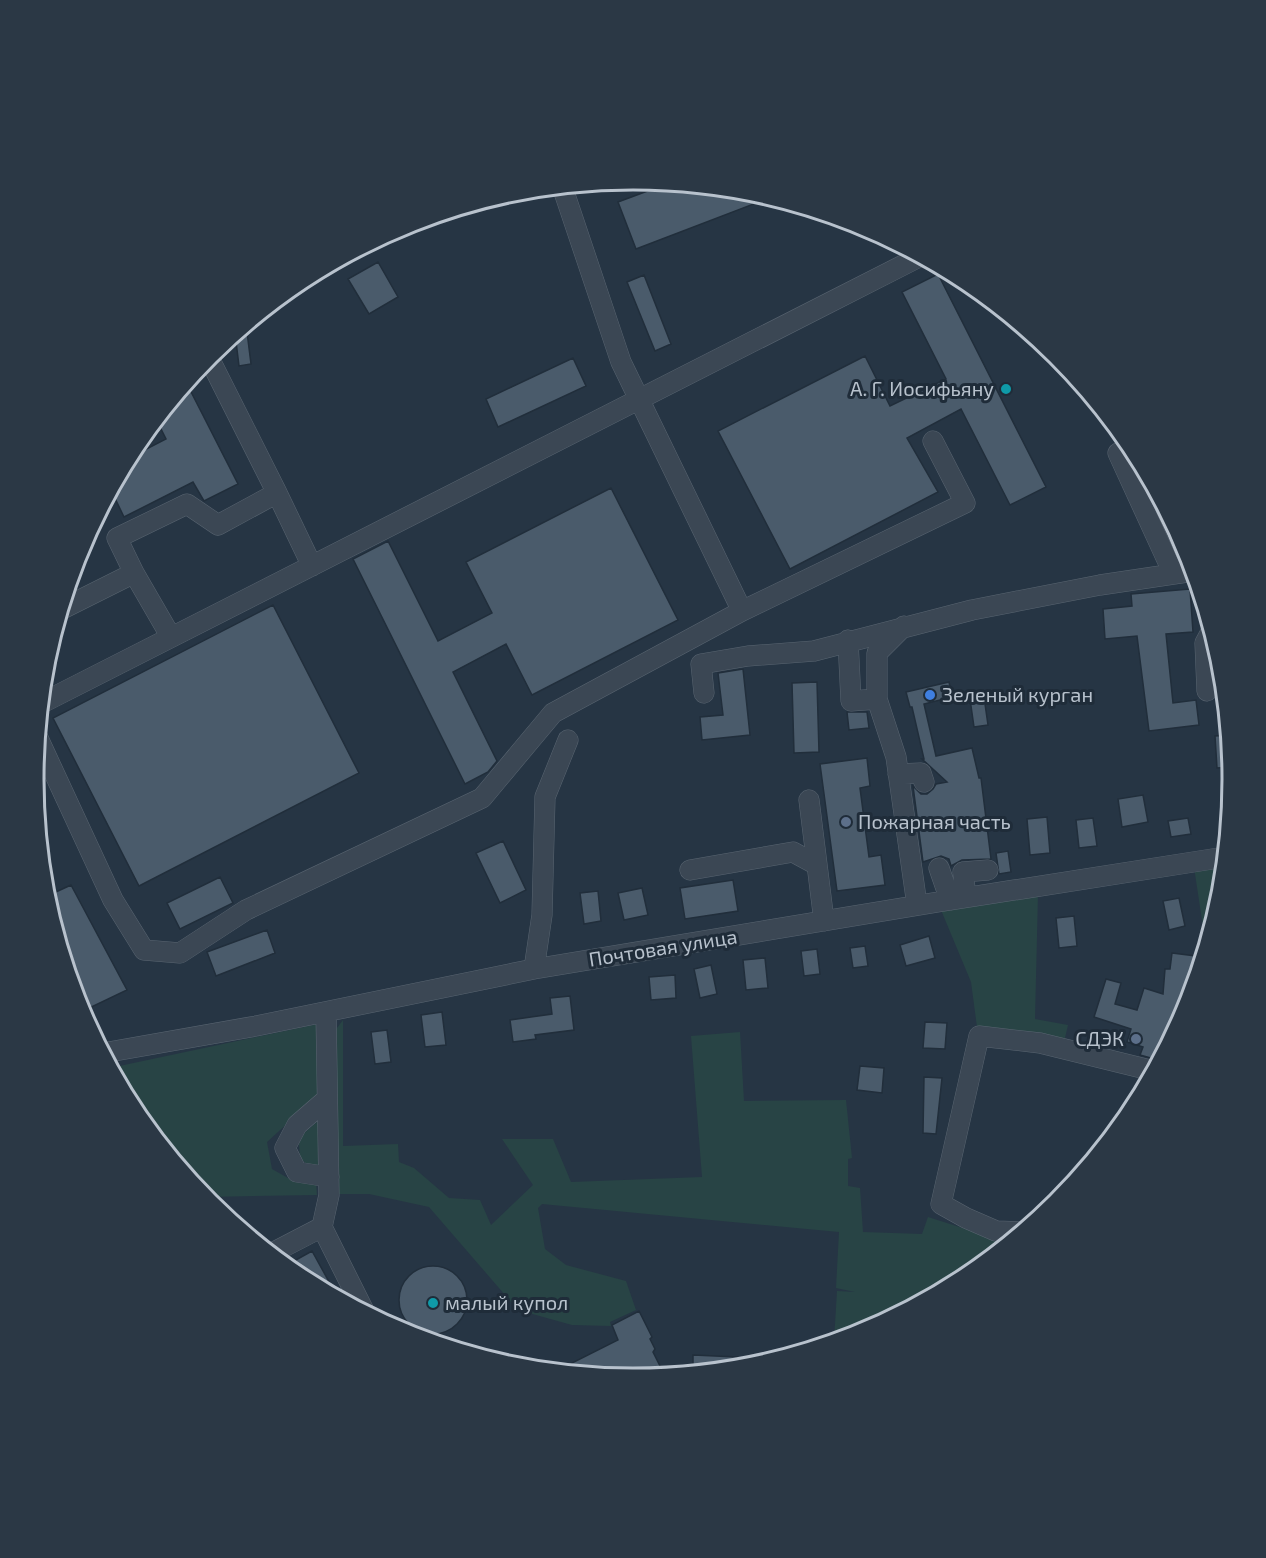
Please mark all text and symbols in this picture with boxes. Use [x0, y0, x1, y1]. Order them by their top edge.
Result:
place label: А. Г. Иосифьяну [850, 376, 994, 401]
marker: А. Г. Иосифьяну [999, 382, 1013, 396]
place label: Зеленый курган [942, 682, 1093, 707]
marker: Зеленый курган [923, 688, 937, 702]
place label: Пожарная часть [858, 809, 1011, 833]
marker: Пожарная часть [839, 815, 853, 829]
street label: Почтовая улица [587, 923, 739, 972]
place label: СДЭК [1075, 1026, 1124, 1050]
marker: СДЭК [1129, 1032, 1143, 1046]
place label: малый купол [445, 1290, 568, 1315]
marker: малый купол [426, 1296, 440, 1310]

